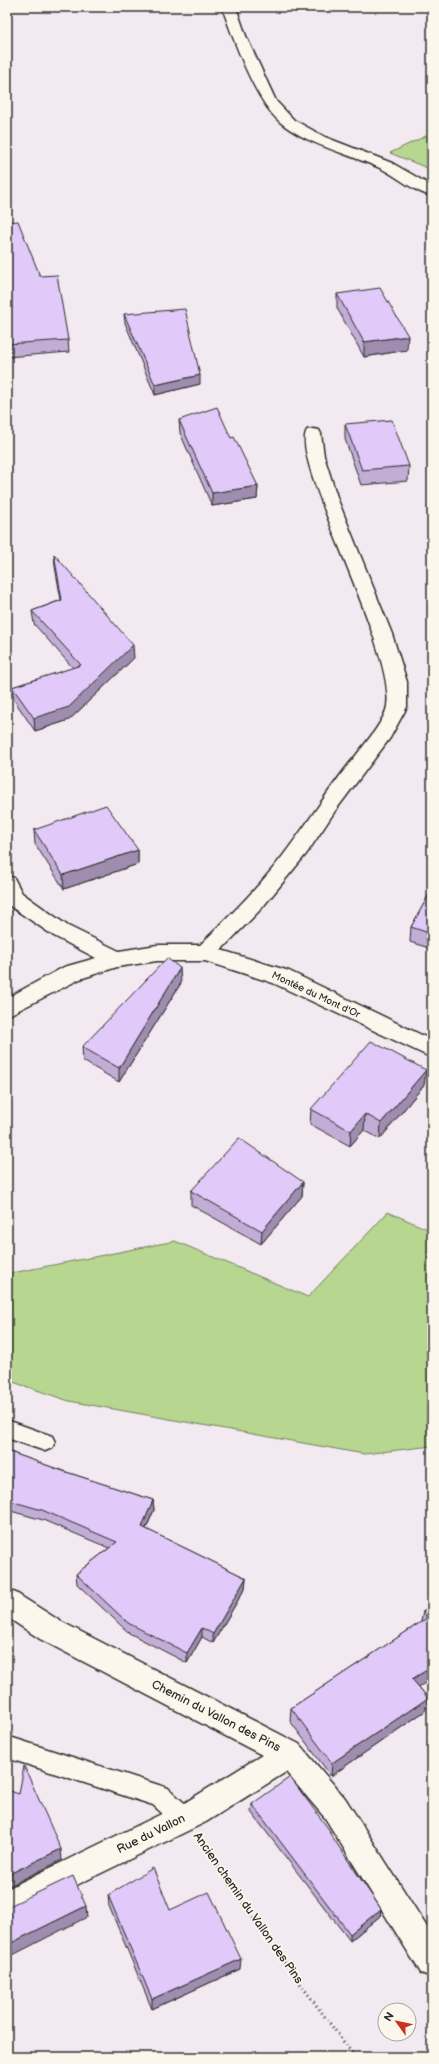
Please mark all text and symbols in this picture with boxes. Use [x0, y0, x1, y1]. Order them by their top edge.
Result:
street label: Montée du Mont d'Or [270, 969, 363, 1021]
street label: Chemin du Vallon des Pins [149, 1677, 283, 1755]
street label: Rue du Vallon [114, 1811, 188, 1857]
street label: Ancien chemin du Vallon des Pins [190, 1829, 306, 1987]
north arrow [377, 2002, 417, 2042]
text: N [381, 2010, 397, 2024]

